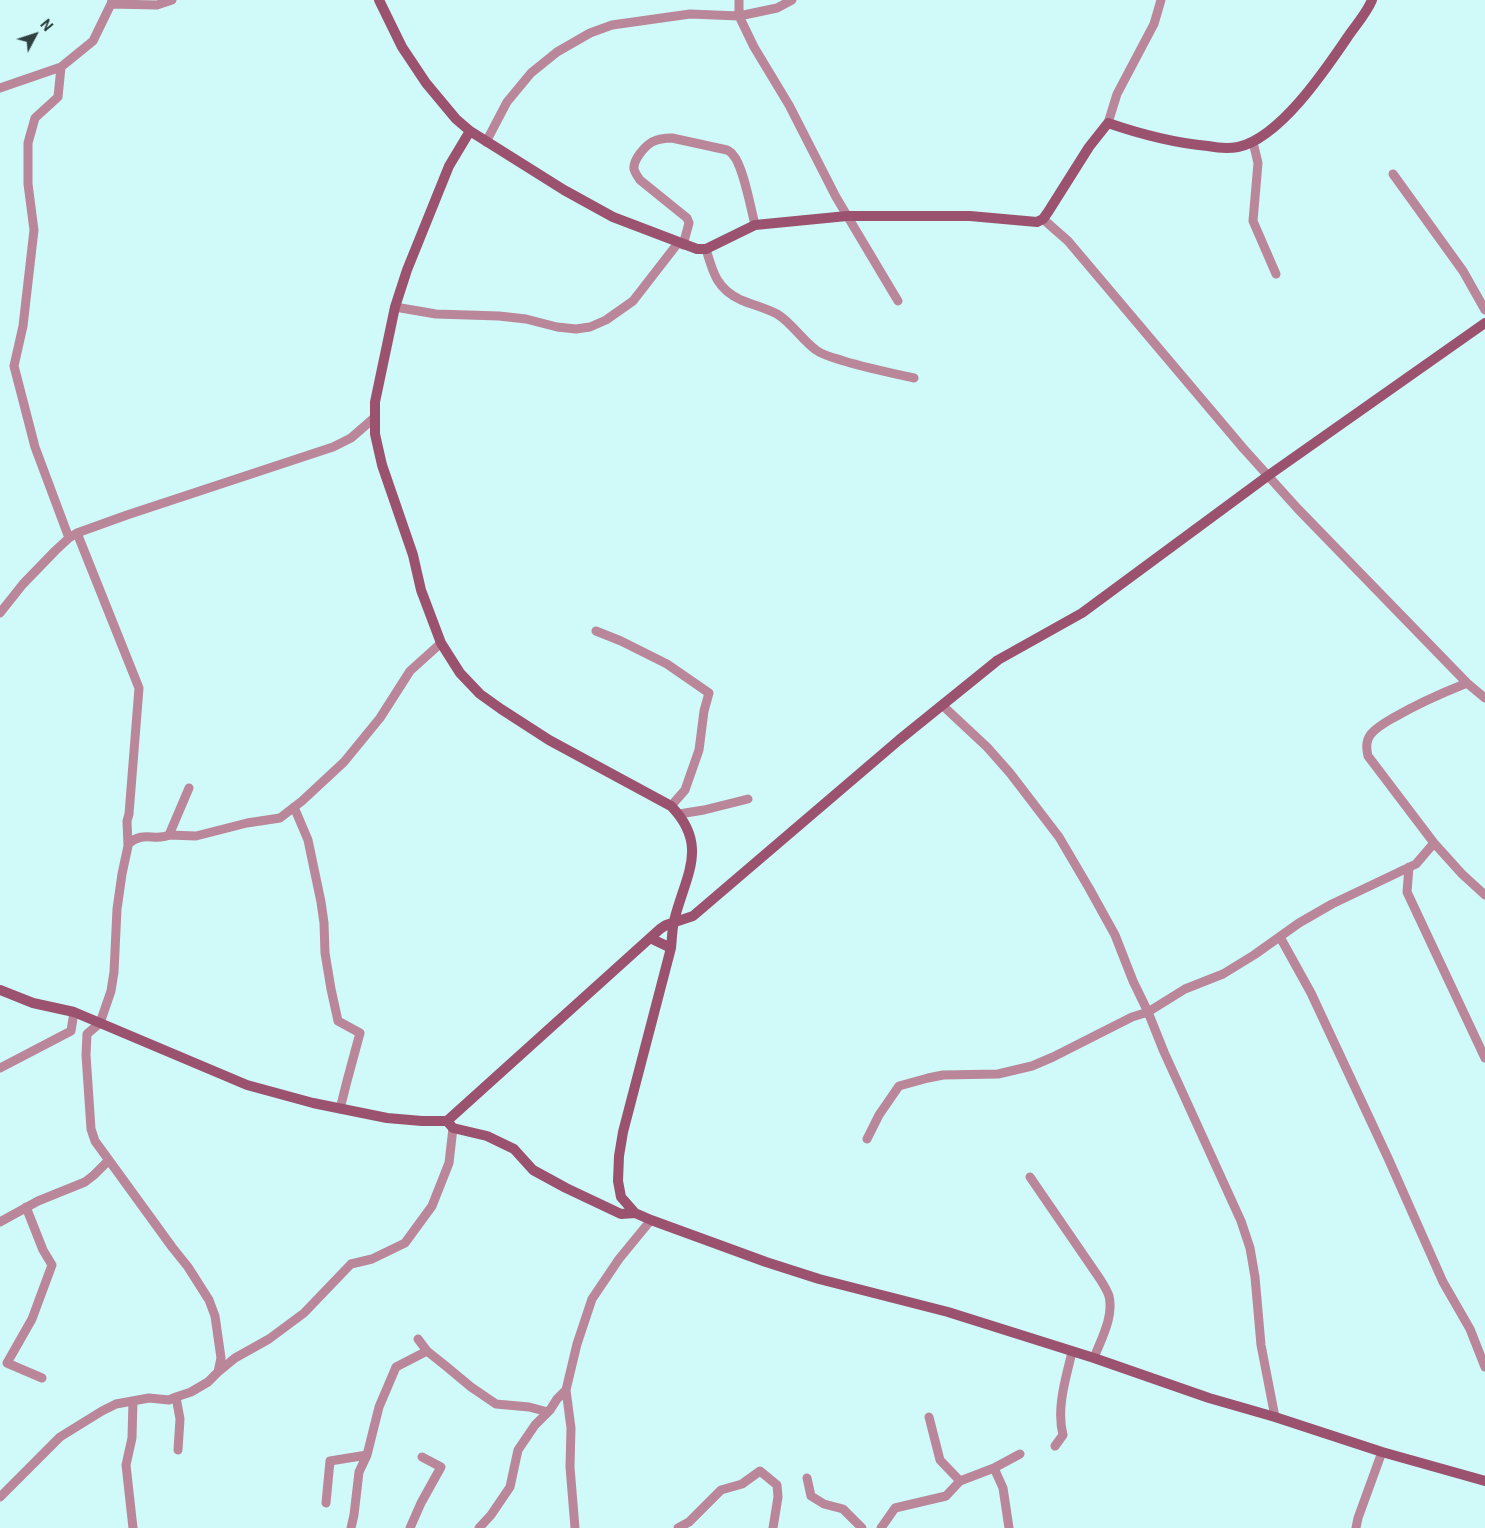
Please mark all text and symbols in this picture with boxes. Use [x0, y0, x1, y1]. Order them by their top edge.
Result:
north arrow [10, 10, 60, 60]
text: N [37, 16, 56, 34]

